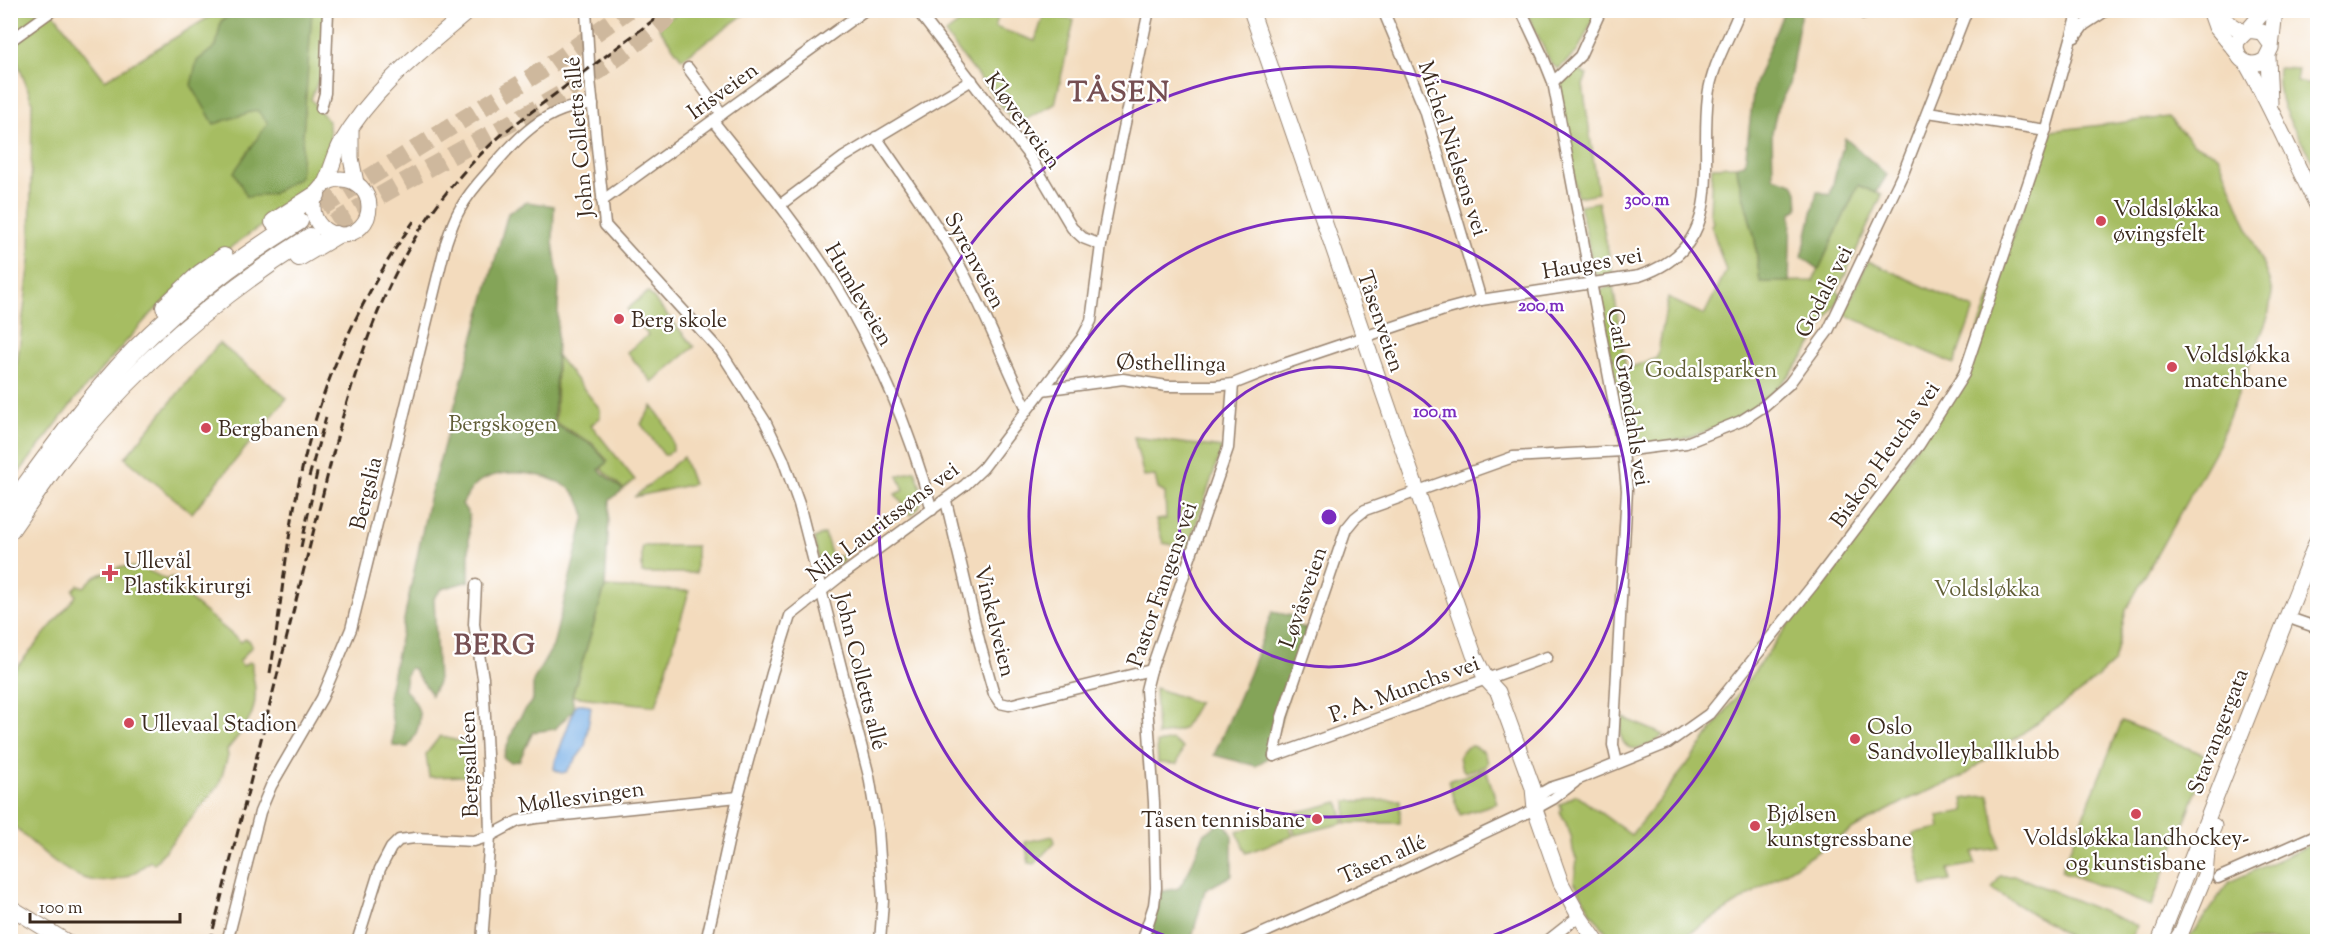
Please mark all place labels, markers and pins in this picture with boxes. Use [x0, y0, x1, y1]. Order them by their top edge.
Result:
place label: Voldsløkka øvingsfelt [2113, 195, 2219, 252]
marker: Voldsløkka øvingsfelt [2094, 214, 2108, 228]
place label: Berg skole [631, 306, 727, 338]
marker: Berg skole [612, 312, 626, 326]
place label: Voldsløkka matchbane [2184, 341, 2290, 398]
marker: Voldsløkka matchbane [2165, 360, 2179, 374]
place label: Bergbanen [218, 415, 319, 447]
marker: Bergbanen [199, 421, 213, 435]
centre of rings [1319, 507, 1339, 527]
place label: Ullevål Plastikkirurgi [124, 547, 251, 604]
marker: Ullevål Plastikkirurgi [101, 564, 119, 582]
place label: Ullevaal Stadion [141, 710, 298, 742]
place label: Oslo Sandvolleyballklubb [1867, 713, 2060, 770]
marker: Ullevaal Stadion [122, 716, 136, 730]
marker: Oslo Sandvolleyballklubb [1848, 732, 1862, 746]
place label: Bjølsen kunstgressbane [1767, 800, 1912, 857]
place label: Tåsen tennisbane [1141, 806, 1305, 838]
marker: Voldsløkka landhockey- og kunstisbane [2129, 807, 2143, 821]
marker: Tåsen tennisbane [1310, 812, 1324, 826]
marker: Bjølsen kunstgressbane [1748, 819, 1762, 833]
place label: Voldsløkka landhockey- og kunstisbane [2023, 824, 2249, 881]

